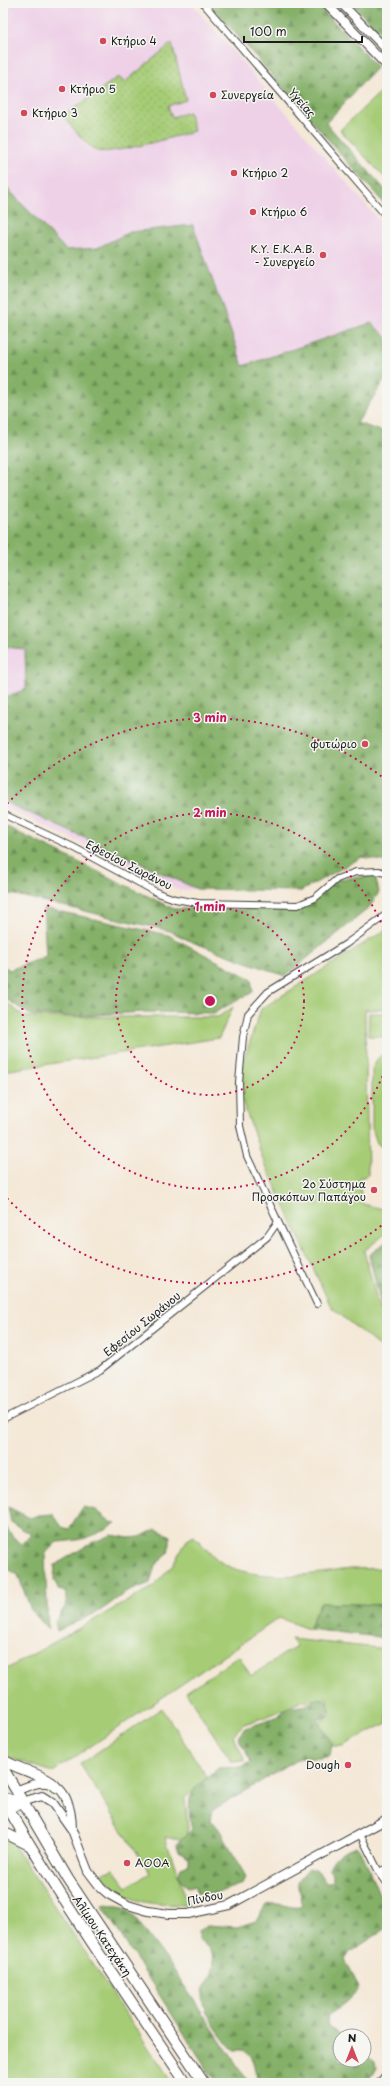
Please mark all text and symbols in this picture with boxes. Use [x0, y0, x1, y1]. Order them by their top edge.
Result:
scale bar [244, 18, 362, 44]
text: 100 m [250, 22, 287, 40]
place label: Κτήριο 4 [111, 32, 157, 49]
marker: Κτήριο 4 [98, 36, 108, 46]
place label: Κτήριο 5 [70, 80, 116, 97]
marker: Κτήριο 5 [57, 84, 67, 94]
street label: Υγείας [285, 84, 320, 122]
place label: Συνεργεία [221, 86, 274, 103]
marker: Συνεργεία [208, 90, 218, 100]
place label: Κτήριο 3 [32, 104, 78, 121]
marker: Κτήριο 3 [19, 108, 29, 118]
place label: Κτήριο 2 [242, 164, 288, 181]
marker: Κτήριο 2 [229, 168, 239, 178]
place label: Κτήριο 6 [261, 203, 307, 220]
marker: Κτήριο 6 [248, 207, 258, 217]
place label: Κ.Υ. Ε.Κ.Α.Β. - Συνεργείο [250, 240, 315, 270]
marker: Κ.Υ. Ε.Κ.Α.Β. - Συνεργείο [318, 250, 328, 260]
text: 3 min [193, 708, 227, 726]
place label: φυτώριο [310, 735, 357, 752]
marker: φυτώριο [360, 739, 370, 749]
text: 2 min [193, 803, 227, 821]
street label: Εφεσίου Σωράνου [83, 835, 175, 894]
text: 1 min [194, 897, 226, 915]
centre of rings [203, 994, 217, 1008]
place label: 2ο Σύστημα Προσκόπων Παπάγου [252, 1175, 366, 1205]
marker: 2ο Σύστημα Προσκόπων Παπάγου [369, 1185, 379, 1195]
street label: Εφεσίου Σωράνου [99, 1287, 184, 1360]
place label: Dough [306, 1756, 340, 1773]
marker: Dough [343, 1760, 353, 1770]
place label: ΑΟΟΑ [135, 1854, 170, 1871]
marker: ΑΟΟΑ [122, 1858, 132, 1868]
street label: Πίνδου [185, 1886, 224, 1909]
street label: Αλίμου Κατεχάκη [69, 1892, 136, 1980]
north arrow [332, 2028, 372, 2068]
text: N [348, 2029, 357, 2046]

